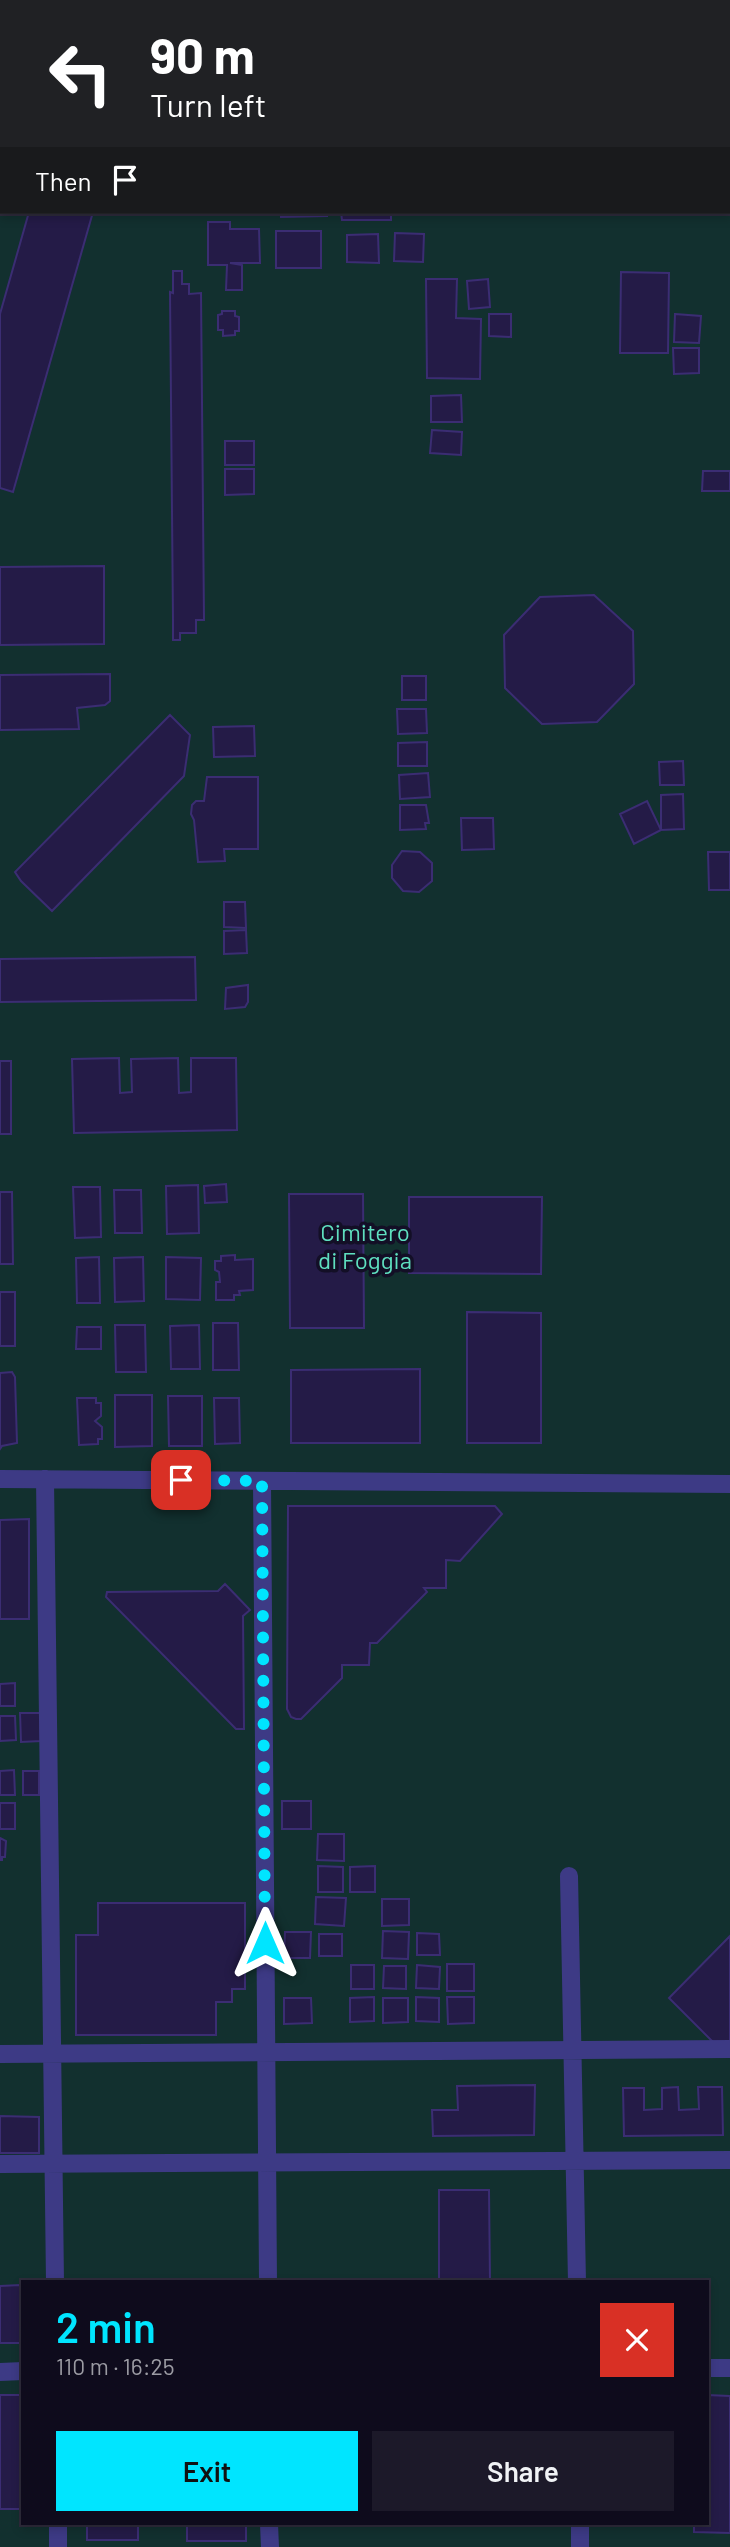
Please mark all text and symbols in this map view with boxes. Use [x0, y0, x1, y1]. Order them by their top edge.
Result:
text: 90 m [150, 25, 255, 84]
icon: left [35, 28, 126, 119]
text: Turn left [150, 85, 267, 123]
icon: arrive [106, 161, 144, 199]
text: Then [35, 165, 92, 196]
park label: Cimitero di Foggia [318, 1217, 412, 1274]
pin [151, 1450, 211, 1510]
icon: arrive [162, 1461, 200, 1499]
position arrow [228, 1906, 302, 1980]
text: 2 min [56, 2301, 156, 2351]
button: close [600, 2303, 674, 2377]
text: 110 m · 16:25 [56, 2352, 175, 2380]
button: Exit [56, 2431, 358, 2511]
button: Share [372, 2431, 674, 2511]

